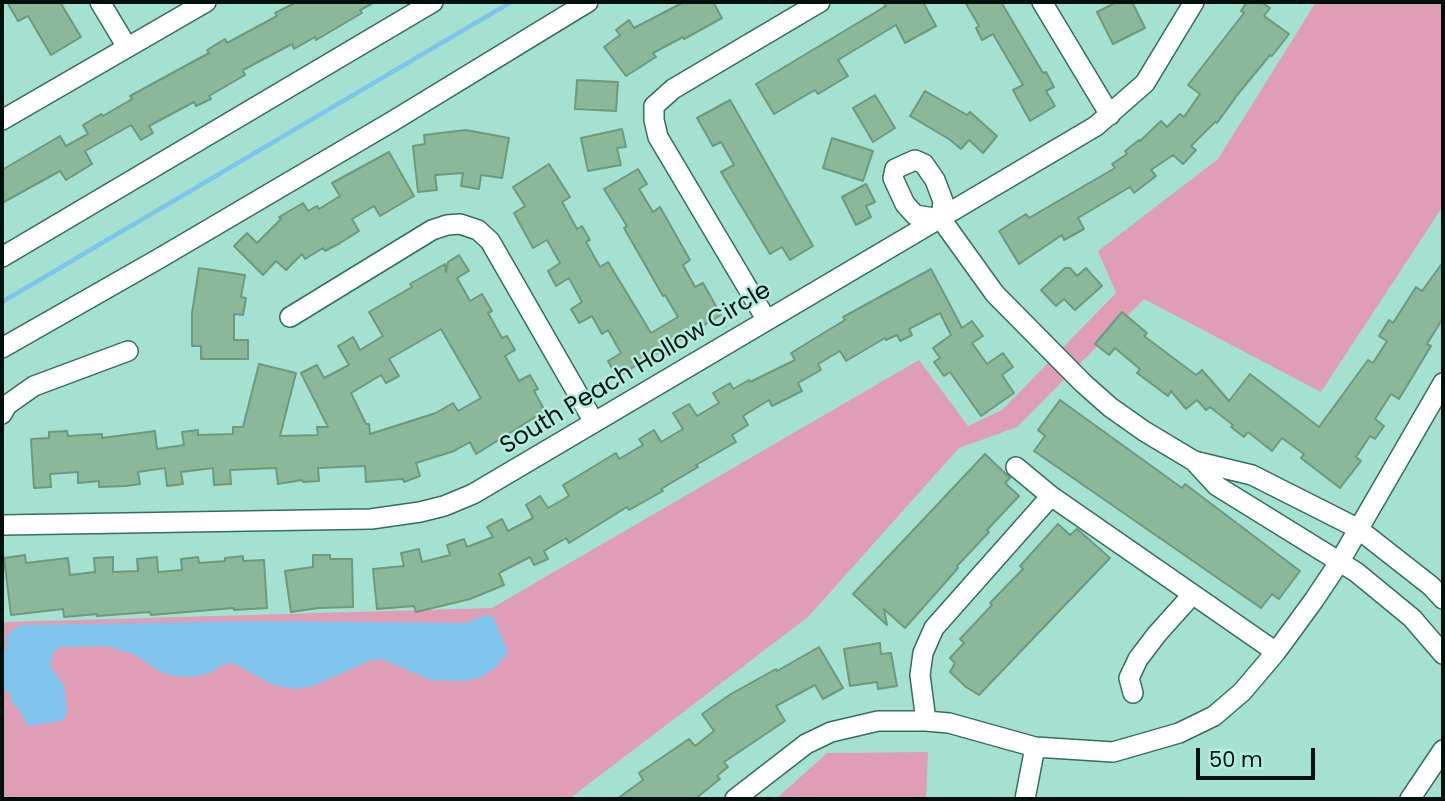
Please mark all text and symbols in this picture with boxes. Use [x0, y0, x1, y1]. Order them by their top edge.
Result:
street label: South Peach Hollow Circle [495, 277, 777, 461]
scale bar [1200, 734, 1319, 778]
text: 50 m [1209, 745, 1263, 774]

